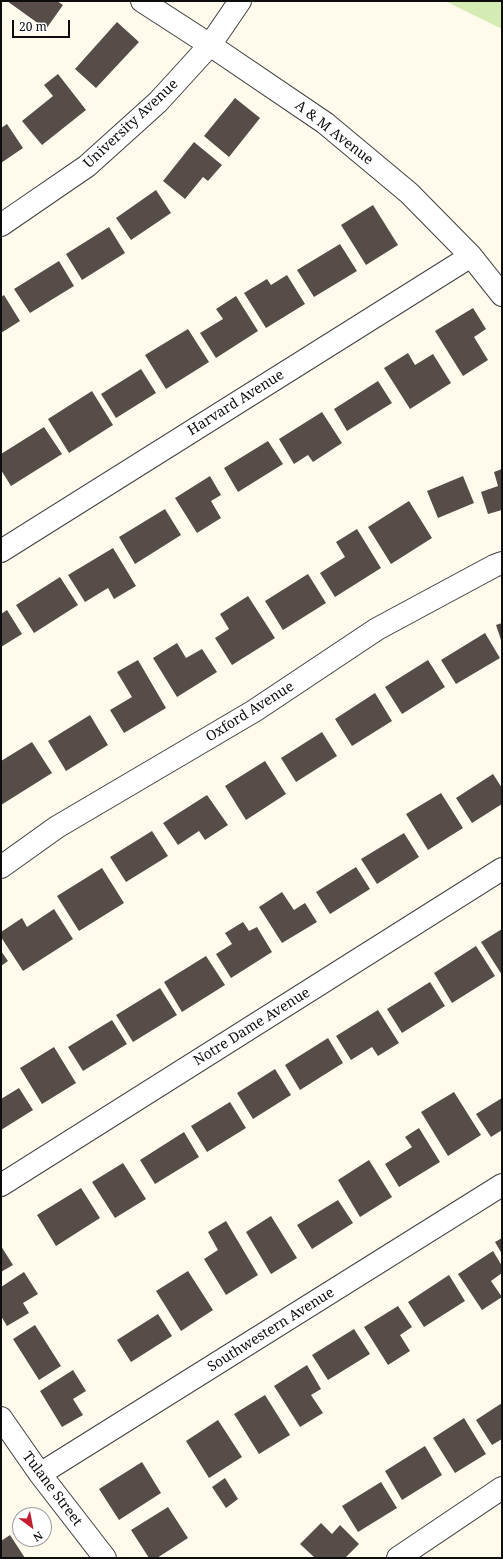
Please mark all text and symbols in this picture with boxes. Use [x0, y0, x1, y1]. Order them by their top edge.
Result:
scale bar [14, 12, 72, 38]
text: 20 m [19, 18, 47, 35]
street label: University Avenue [80, 76, 182, 172]
street label: A & M Avenue [292, 97, 376, 169]
street label: Harvard Avenue [185, 367, 287, 439]
street label: Oxford Avenue [203, 678, 297, 746]
street label: Notre Dame Avenue [191, 984, 313, 1070]
street label: Southwestern Avenue [205, 1284, 337, 1376]
street label: Tulane Street [19, 1448, 85, 1530]
north arrow [12, 1507, 52, 1547]
text: N [30, 1528, 46, 1545]

